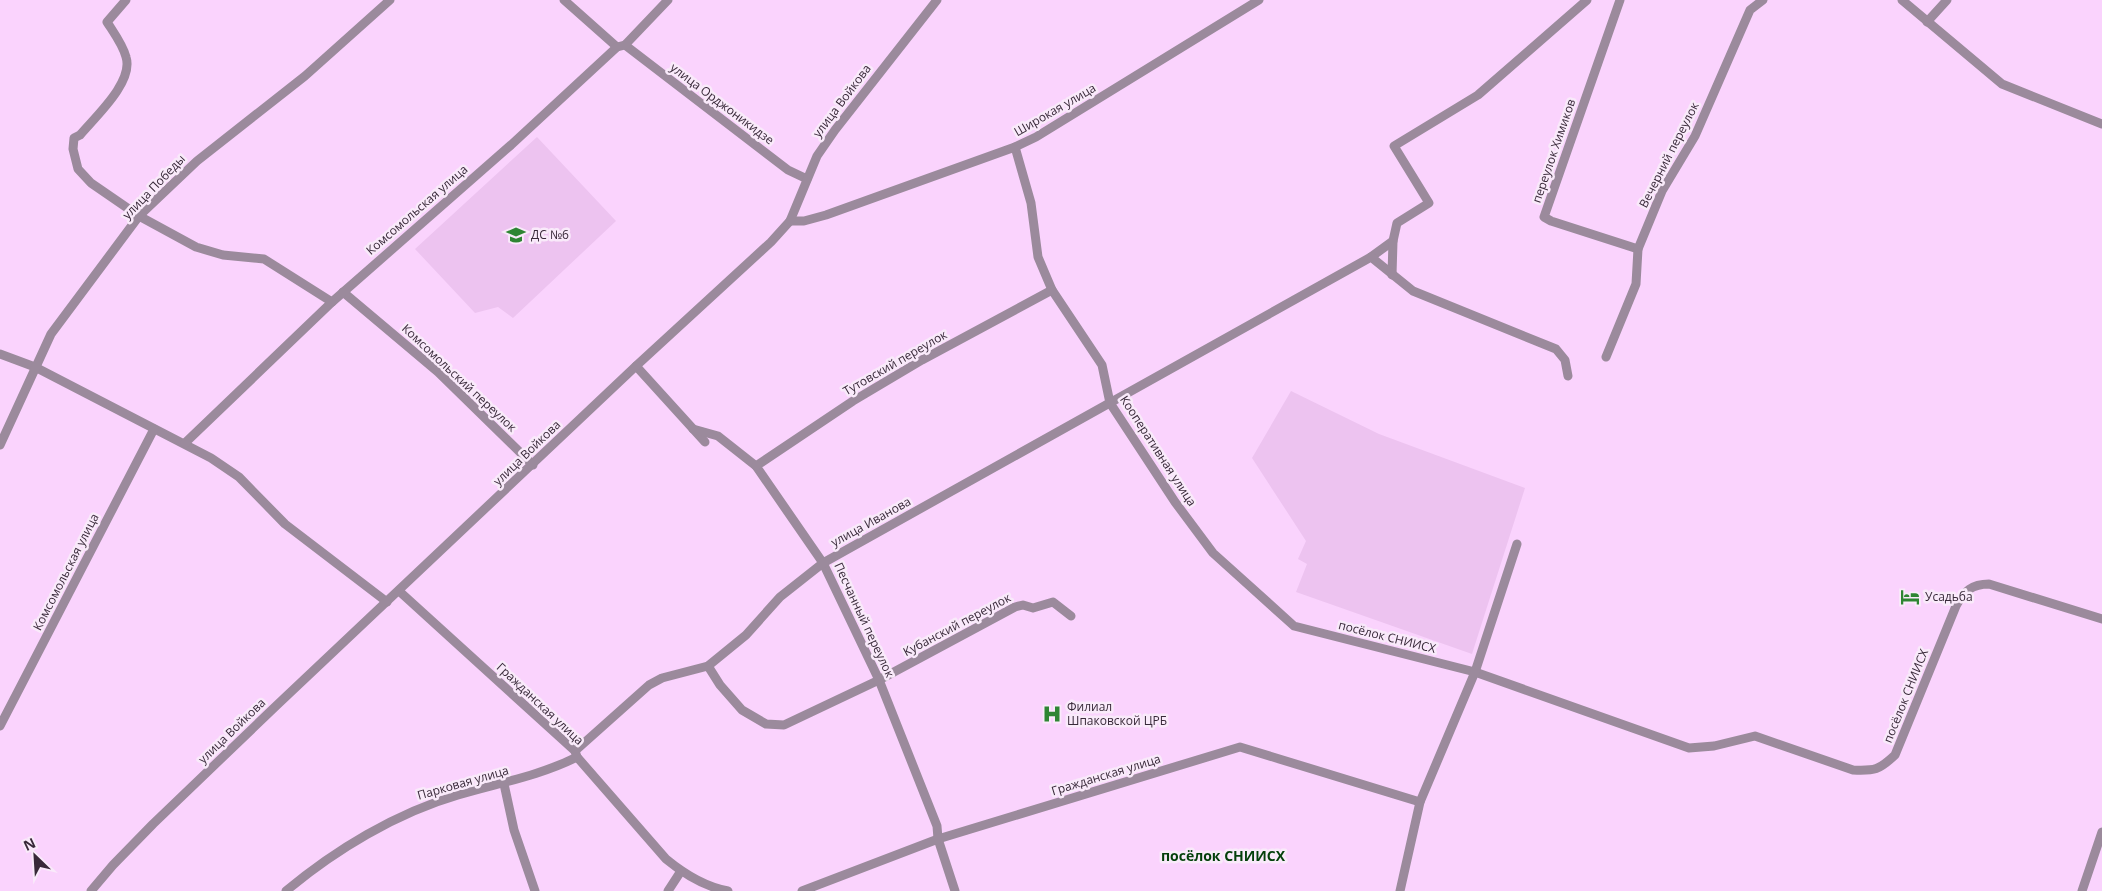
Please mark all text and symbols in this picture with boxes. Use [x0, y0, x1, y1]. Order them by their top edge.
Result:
street label: улица Орджоникидзе [667, 59, 778, 148]
street label: улица Войкова [809, 61, 875, 141]
street label: Широкая улица [1011, 79, 1099, 140]
street label: переулок Химиков [1528, 96, 1579, 205]
street label: Вечерний переулок [1635, 98, 1703, 210]
street label: улица Победы [118, 151, 189, 223]
street label: Комсомольская улица [362, 161, 471, 258]
school or university icon: ДС №6 [505, 224, 527, 246]
place label: ДС №6 [531, 226, 569, 243]
street label: Комсомольский переулок [398, 320, 521, 436]
street label: Тутовский переулок [840, 325, 950, 399]
street label: Кооперативная улица [1116, 392, 1201, 509]
street label: улица Войкова [489, 416, 564, 489]
street label: улица Иванова [828, 493, 914, 551]
street label: Комсомольская улица [29, 510, 102, 633]
street label: Песчанный переулок [830, 560, 899, 681]
hotel icon: Усадьба [1899, 586, 1921, 608]
place label: Усадьба [1925, 588, 1973, 605]
street label: Кубанский переулок [900, 589, 1014, 660]
street label: посёлок СНИИСХ [1337, 616, 1438, 657]
street label: посёлок СНИИСХ [1879, 646, 1932, 745]
street label: Гражданская улица [493, 659, 588, 748]
street label: улица Войкова [194, 694, 269, 767]
place label: Филиал Шпаковской ЦРБ [1067, 698, 1167, 729]
hospital icon: Филиал Шпаковской ЦРБ [1041, 703, 1063, 725]
street label: Гражданская улица [1049, 750, 1163, 799]
street label: Парковая улица [415, 761, 510, 804]
north arrow [10, 831, 60, 881]
text: N [20, 833, 38, 855]
district label: посёлок СНИИСХ [1161, 846, 1286, 865]

